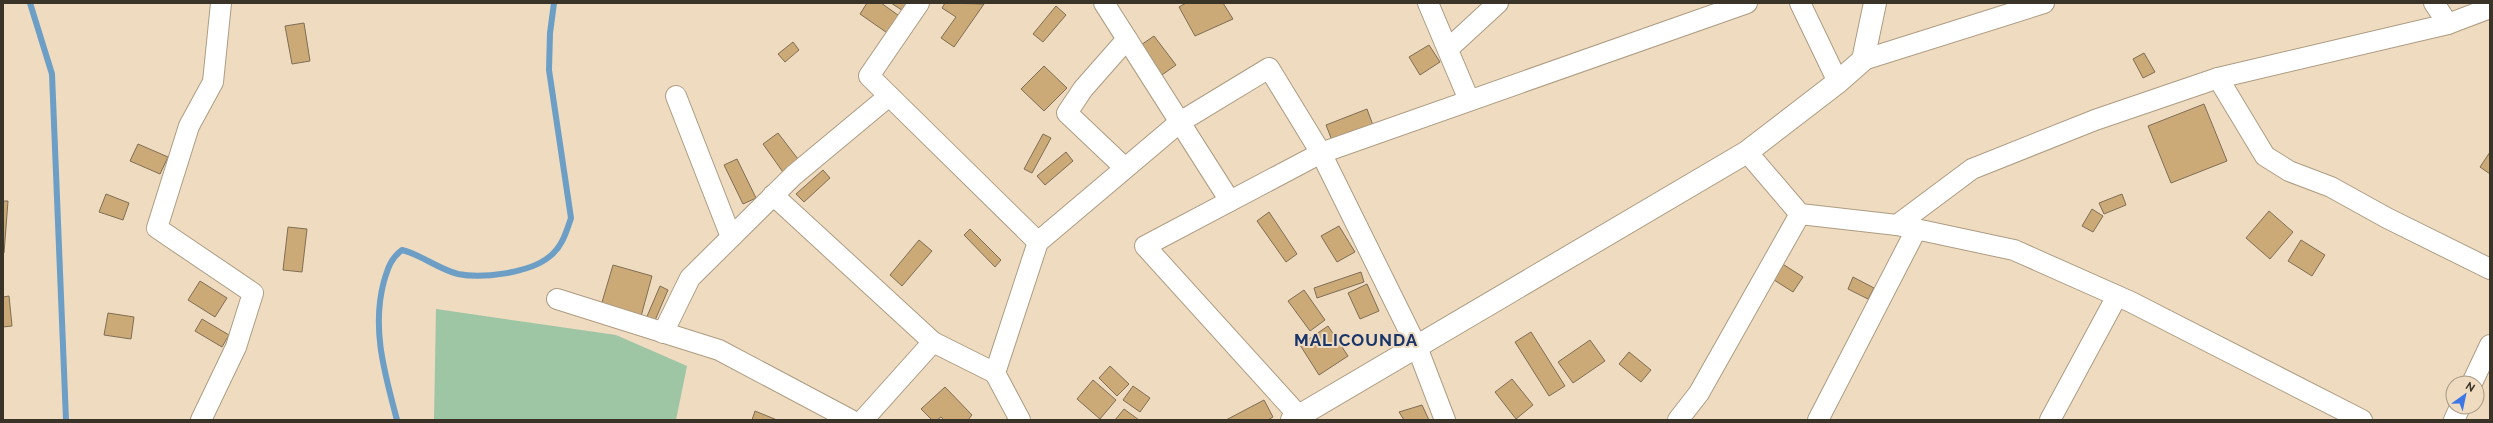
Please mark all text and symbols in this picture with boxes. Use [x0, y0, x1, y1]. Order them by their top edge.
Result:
district label: MALICOUNDA [1294, 330, 1418, 350]
north arrow [2445, 375, 2485, 415]
text: N [2463, 379, 2477, 395]

